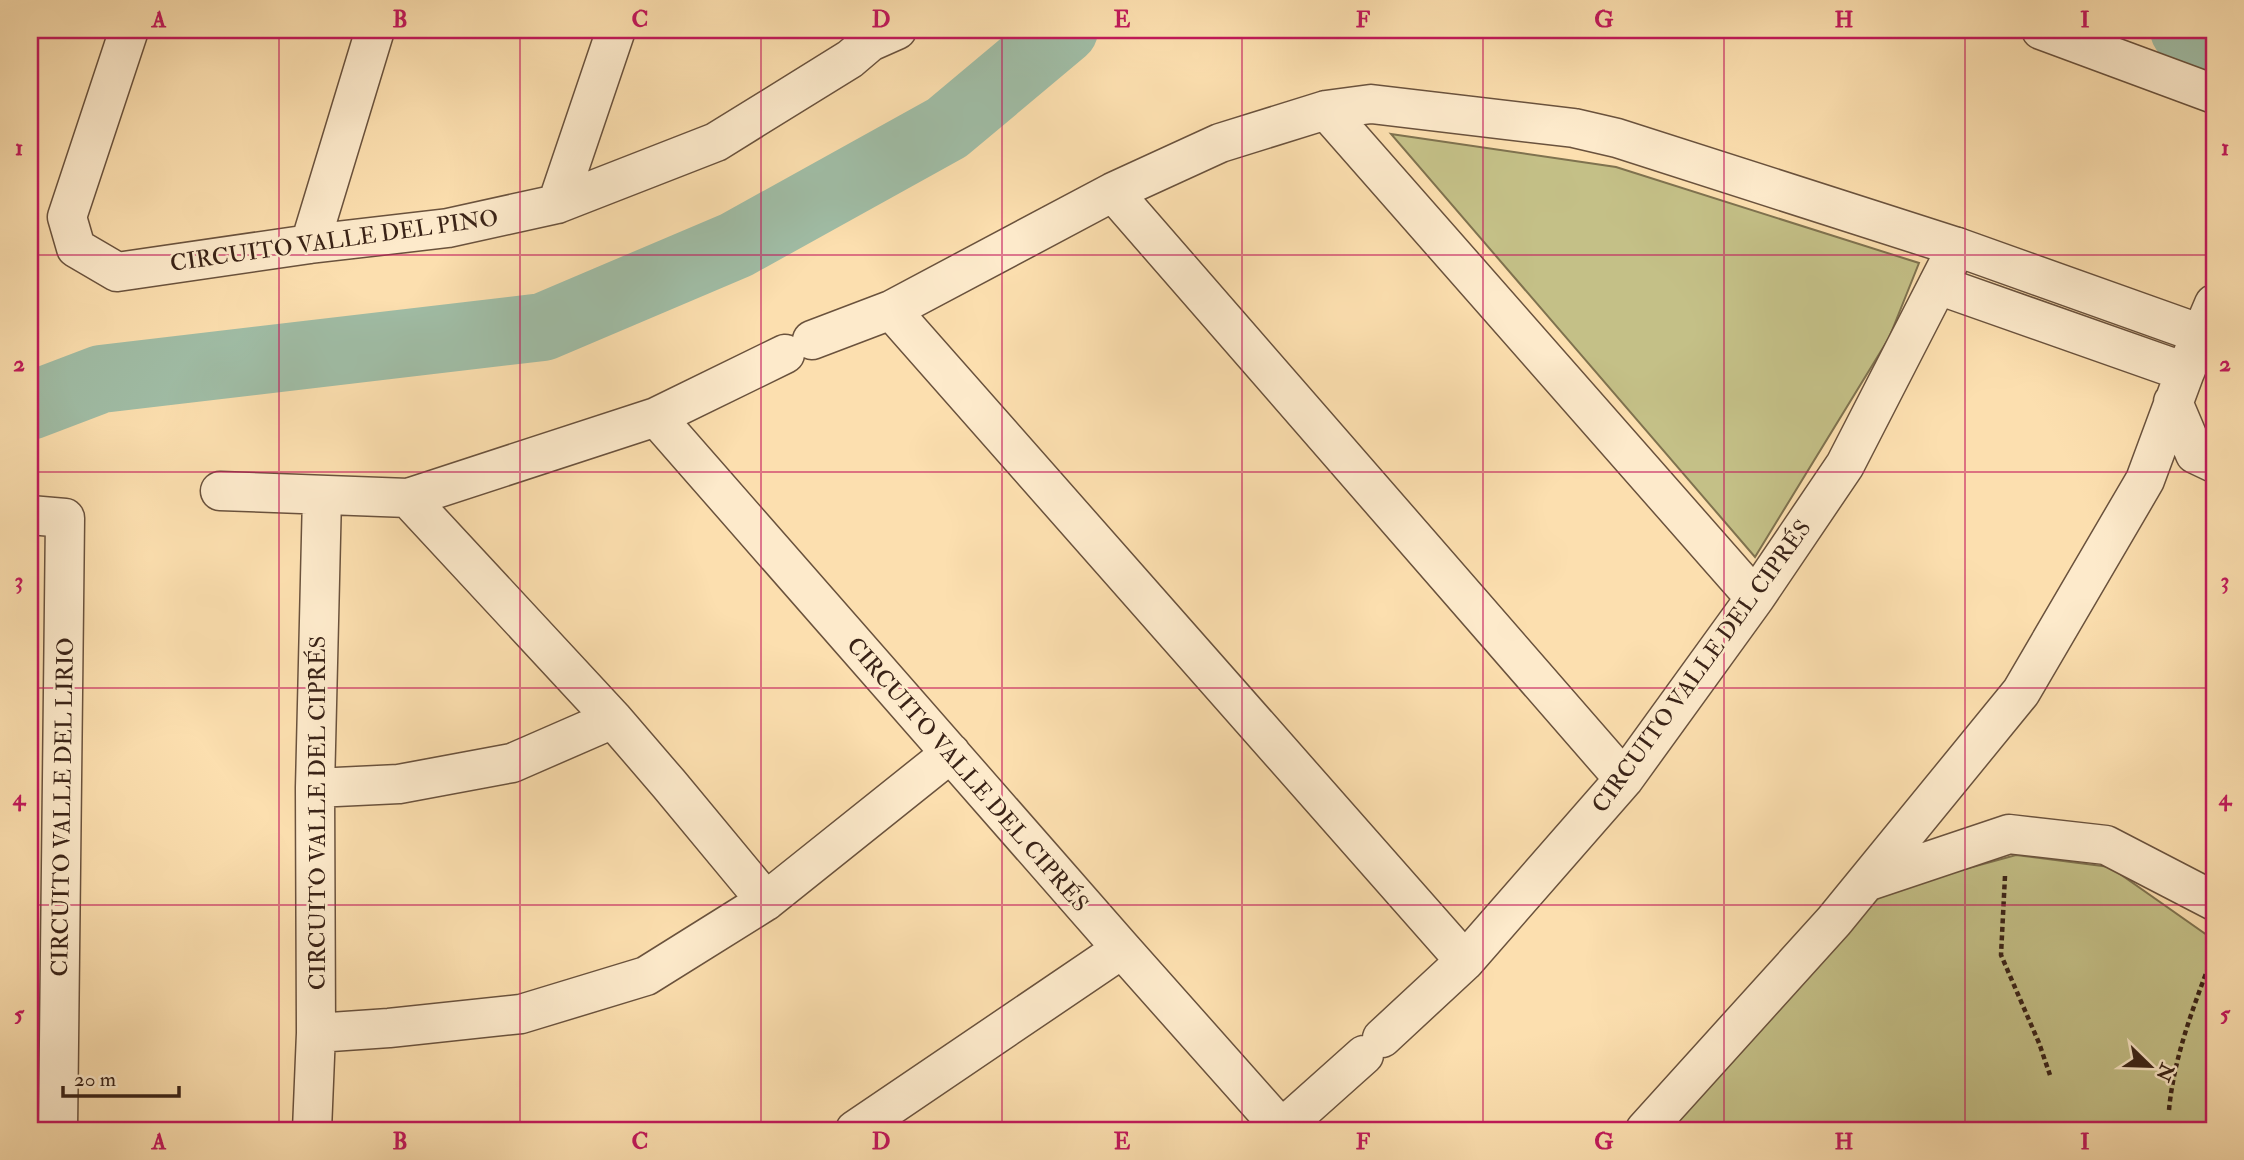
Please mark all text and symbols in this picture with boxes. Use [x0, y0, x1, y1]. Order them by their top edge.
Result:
text: A [151, 5, 167, 34]
text: B [392, 5, 408, 34]
text: C [632, 5, 648, 34]
text: D [872, 5, 890, 34]
text: E [1114, 5, 1131, 34]
text: F [1356, 5, 1371, 34]
text: G [1594, 5, 1614, 34]
text: H [1835, 5, 1854, 34]
text: I [2080, 5, 2090, 34]
text: 1 [15, 133, 23, 162]
text: 1 [2221, 133, 2229, 162]
street label: CIRCUITO VALLE DEL PINO [168, 203, 500, 278]
text: 2 [13, 349, 25, 378]
text: 2 [2219, 349, 2231, 378]
street label: CIRCUITO VALLE DEL CIPRÉS [1585, 514, 1817, 818]
text: 3 [15, 566, 23, 595]
text: 3 [2221, 566, 2229, 595]
street label: CIRCUITO VALLE DEL CIPRÉS [840, 631, 1095, 918]
street label: CIRCUITO VALLE DEL CIPRÉS [303, 636, 332, 990]
street label: CIRCUITO VALLE DEL LIRIO [45, 637, 80, 977]
text: 4 [12, 783, 27, 812]
text: 4 [2218, 783, 2233, 812]
text: 5 [14, 999, 25, 1028]
text: 5 [2220, 999, 2231, 1028]
north arrow [2114, 1030, 2184, 1100]
scale bar [63, 1055, 178, 1099]
text: N [2150, 1059, 2179, 1086]
text: 20 m [74, 1066, 116, 1093]
text: A [151, 1127, 167, 1156]
text: B [392, 1127, 408, 1156]
text: C [632, 1127, 648, 1156]
text: D [872, 1127, 890, 1156]
text: E [1114, 1127, 1131, 1156]
text: F [1356, 1127, 1371, 1156]
text: G [1594, 1127, 1614, 1156]
text: H [1835, 1127, 1854, 1156]
text: I [2080, 1127, 2090, 1156]

